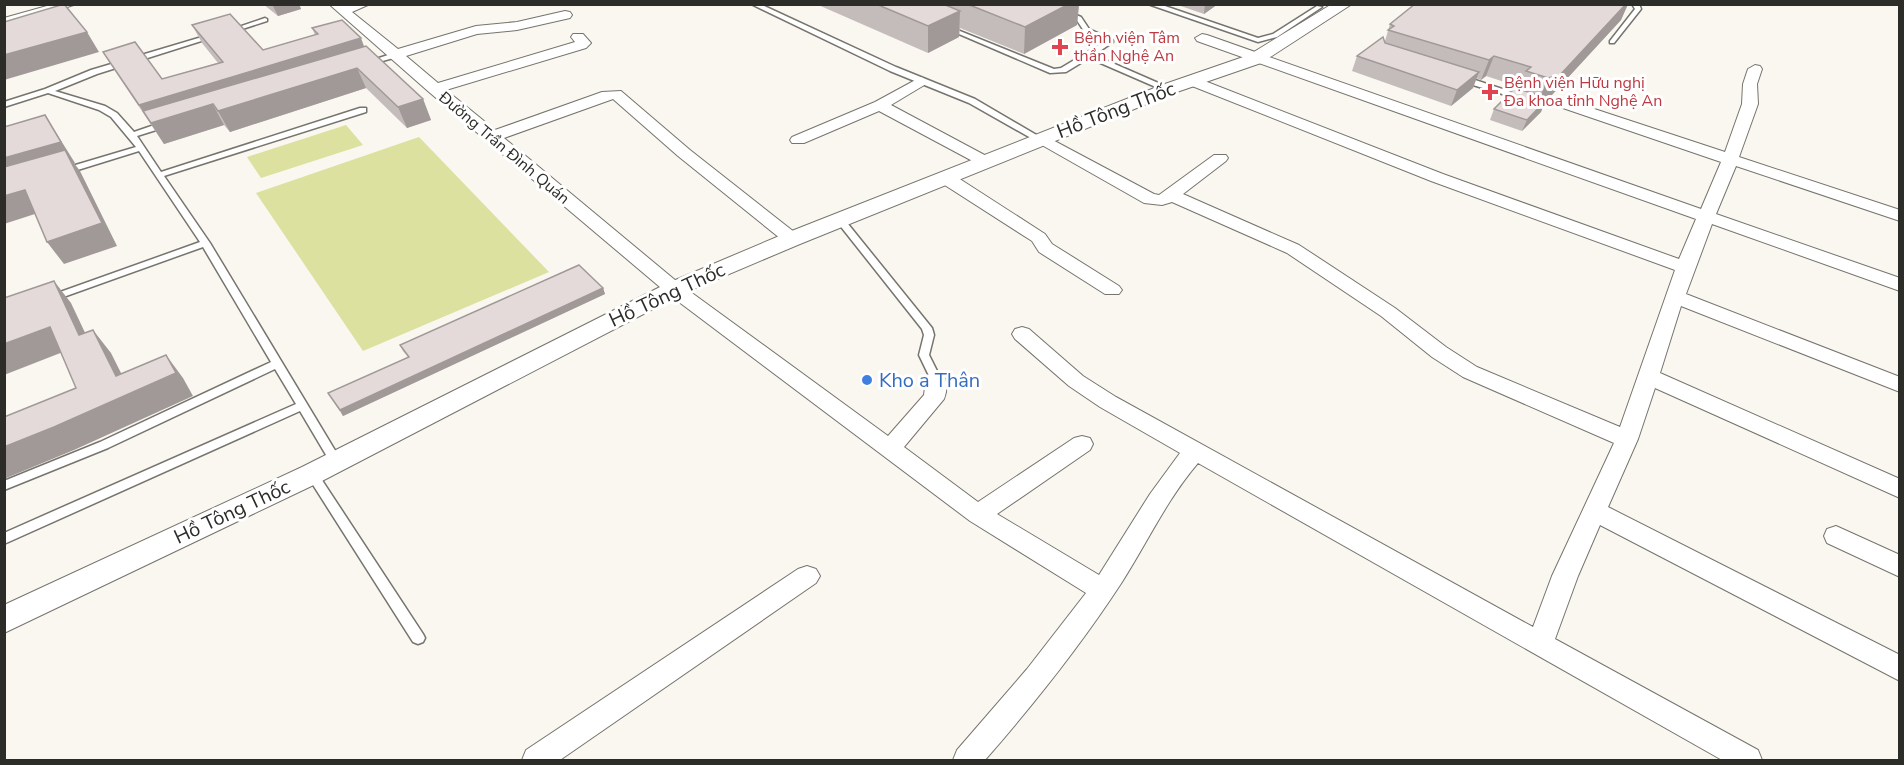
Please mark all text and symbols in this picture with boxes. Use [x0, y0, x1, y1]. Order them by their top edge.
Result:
place label: Bệnh viện Tâm thần Nghệ An [1074, 27, 1180, 67]
marker: Bệnh viện Tâm thần Nghệ An [1051, 38, 1069, 56]
place label: Bệnh viện Hữu nghị Đa khoa tỉnh Nghệ An [1503, 72, 1662, 112]
street label: Hồ Tông Thốc [1053, 75, 1179, 145]
marker: Bệnh viện Hữu nghị Đa khoa tỉnh Nghệ An [1481, 83, 1499, 101]
street label: Đường Trần Đình Quán [433, 86, 574, 209]
street label: Hồ Tông Thốc [605, 256, 729, 334]
place label: Kho a Thân [879, 367, 980, 394]
marker: Kho a Thân [860, 373, 874, 387]
street label: Hồ Tông Thốc [170, 473, 294, 551]

